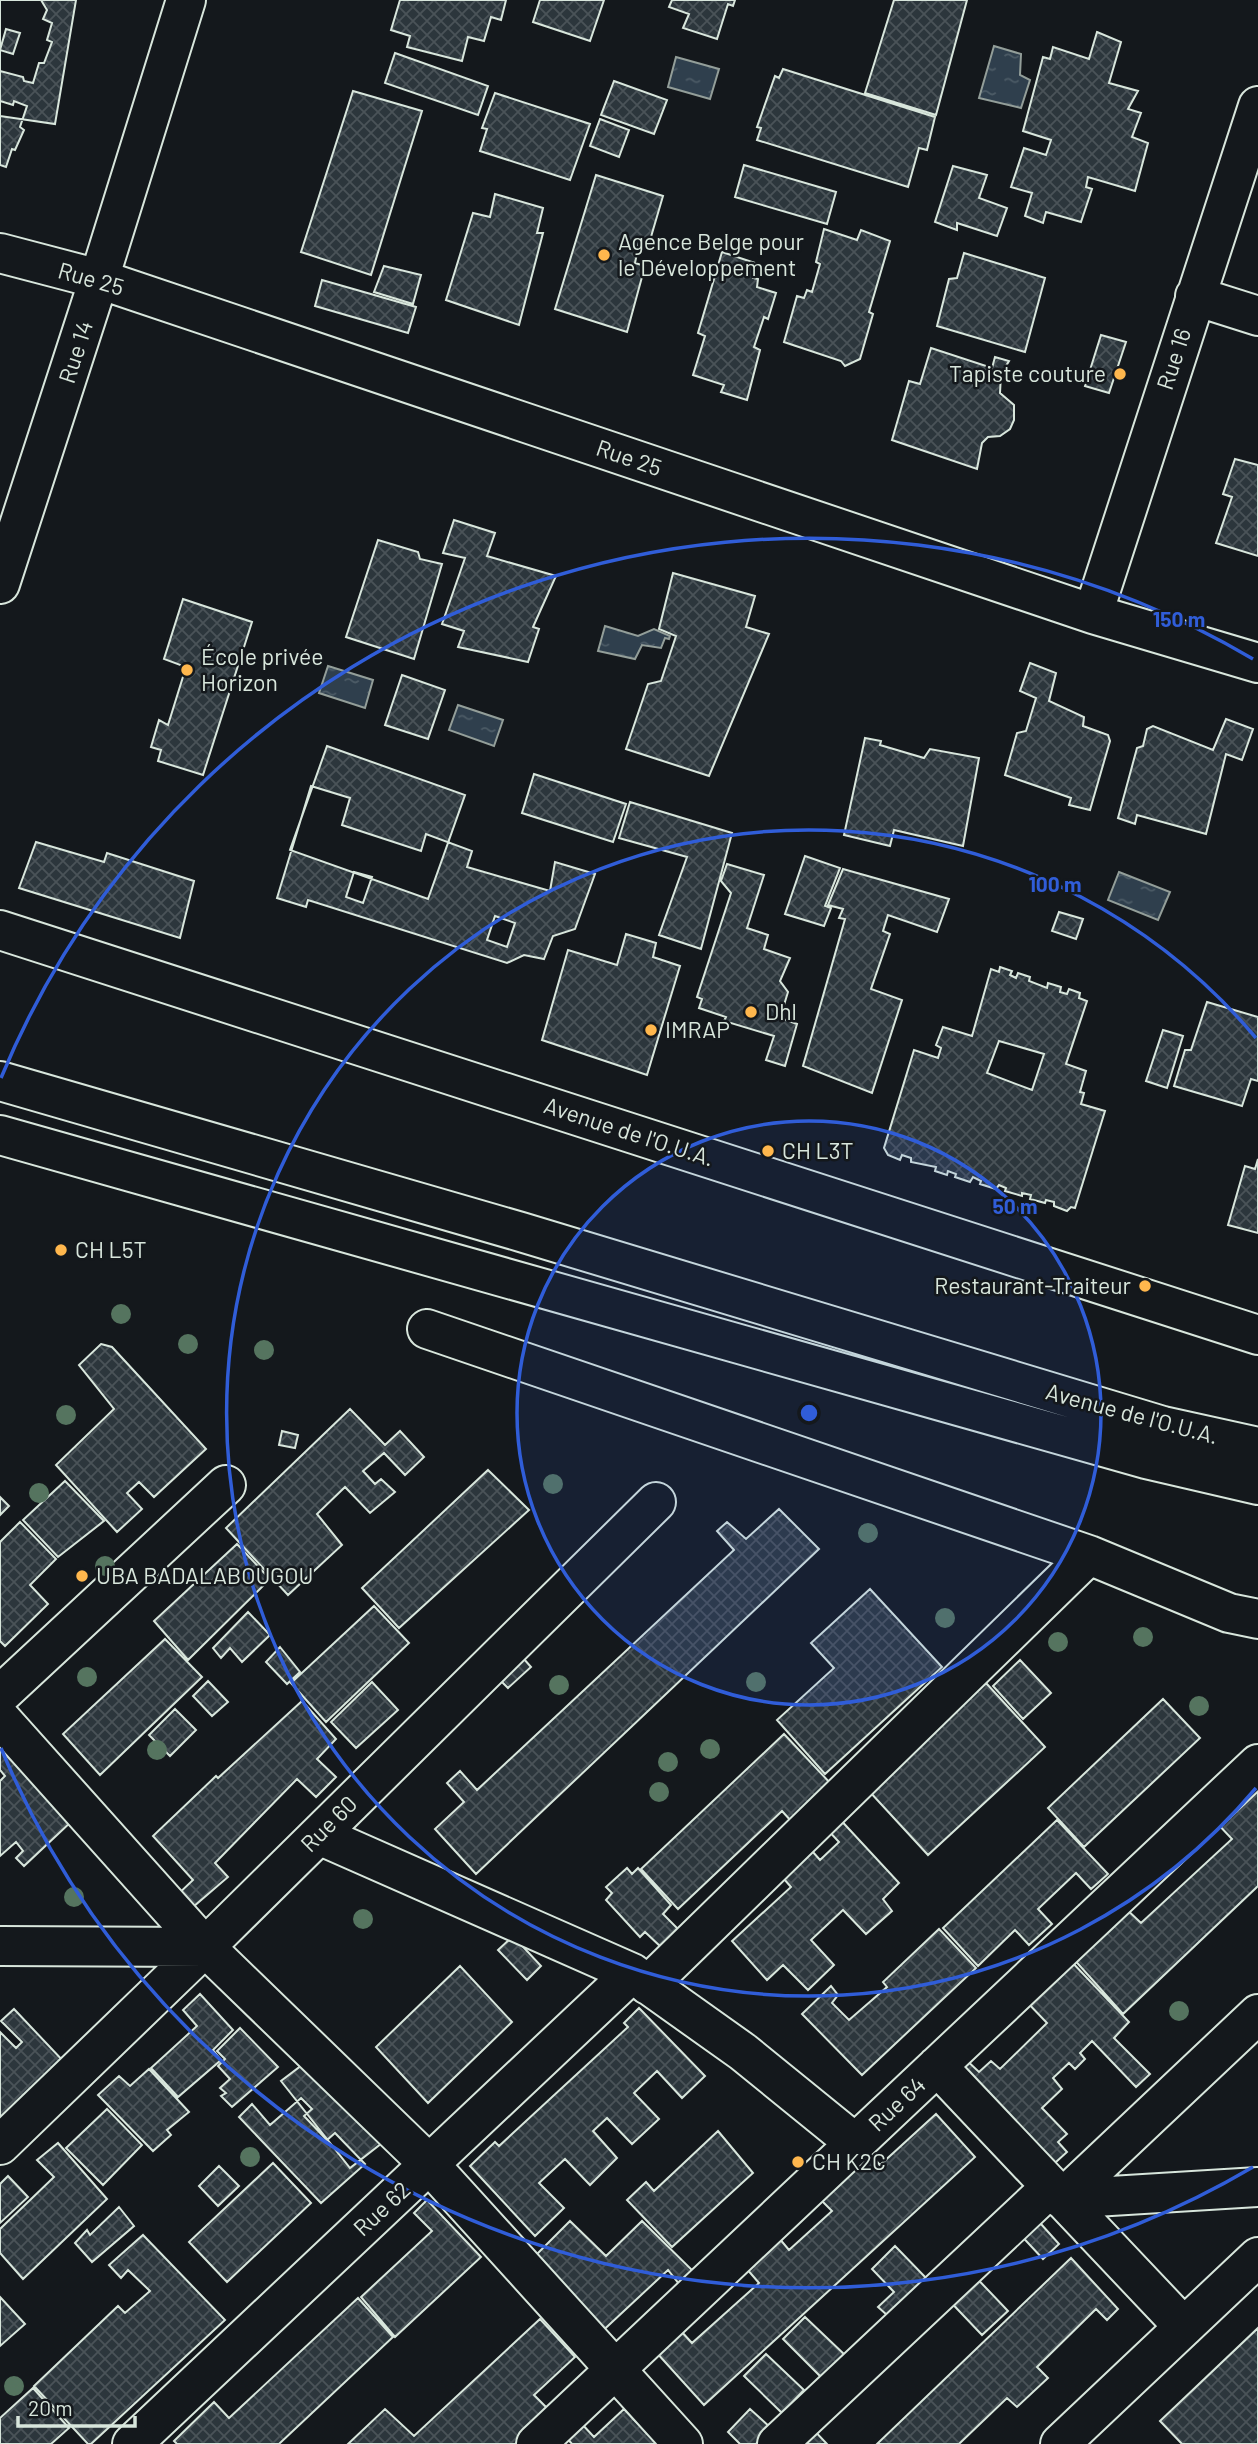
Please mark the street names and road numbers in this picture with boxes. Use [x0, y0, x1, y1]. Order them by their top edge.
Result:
street label: Rue 25 [55, 255, 128, 301]
street label: Rue 14 [52, 317, 98, 386]
street label: Rue 16 [1150, 324, 1196, 393]
street label: Rue 25 [593, 433, 666, 481]
street label: Avenue de l'O.U.A. [541, 1090, 718, 1172]
street label: Avenue de l'O.U.A. [1043, 1377, 1222, 1450]
street label: Rue 60 [294, 1789, 362, 1857]
street label: Rue 64 [862, 2070, 931, 2137]
street label: Rue 62 [347, 2175, 416, 2242]

